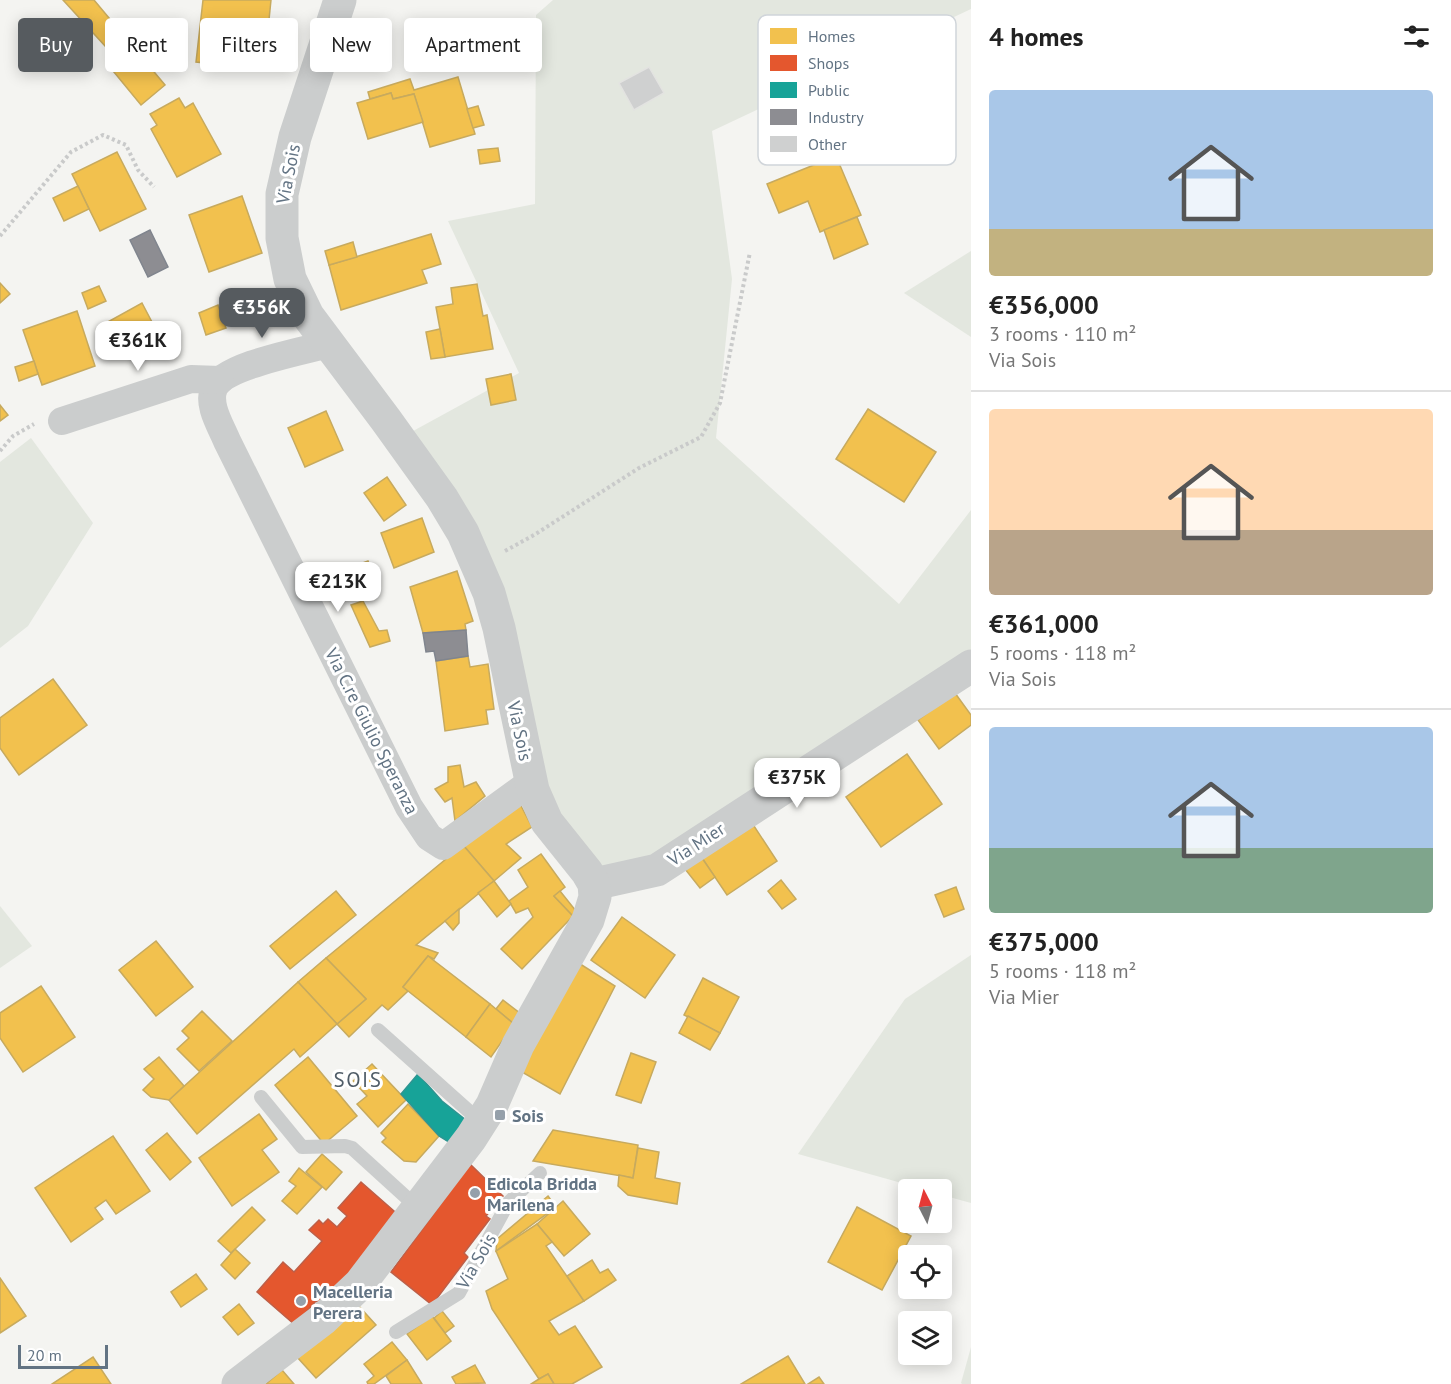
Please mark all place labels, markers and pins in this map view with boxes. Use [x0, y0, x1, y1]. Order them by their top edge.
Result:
pin: €356K [220, 288, 304, 339]
pin: €361K [96, 321, 180, 372]
pin: €213K [296, 562, 380, 613]
pin: €375K [755, 758, 839, 809]
place label: Sois [512, 1104, 544, 1127]
marker: Sois [493, 1108, 507, 1122]
place label: Edicola Bridda Marilena [487, 1172, 597, 1216]
marker: Edicola Bridda Marilena [468, 1186, 482, 1200]
place label: Macelleria Perera [313, 1280, 393, 1324]
marker: Macelleria Perera [294, 1294, 308, 1308]

